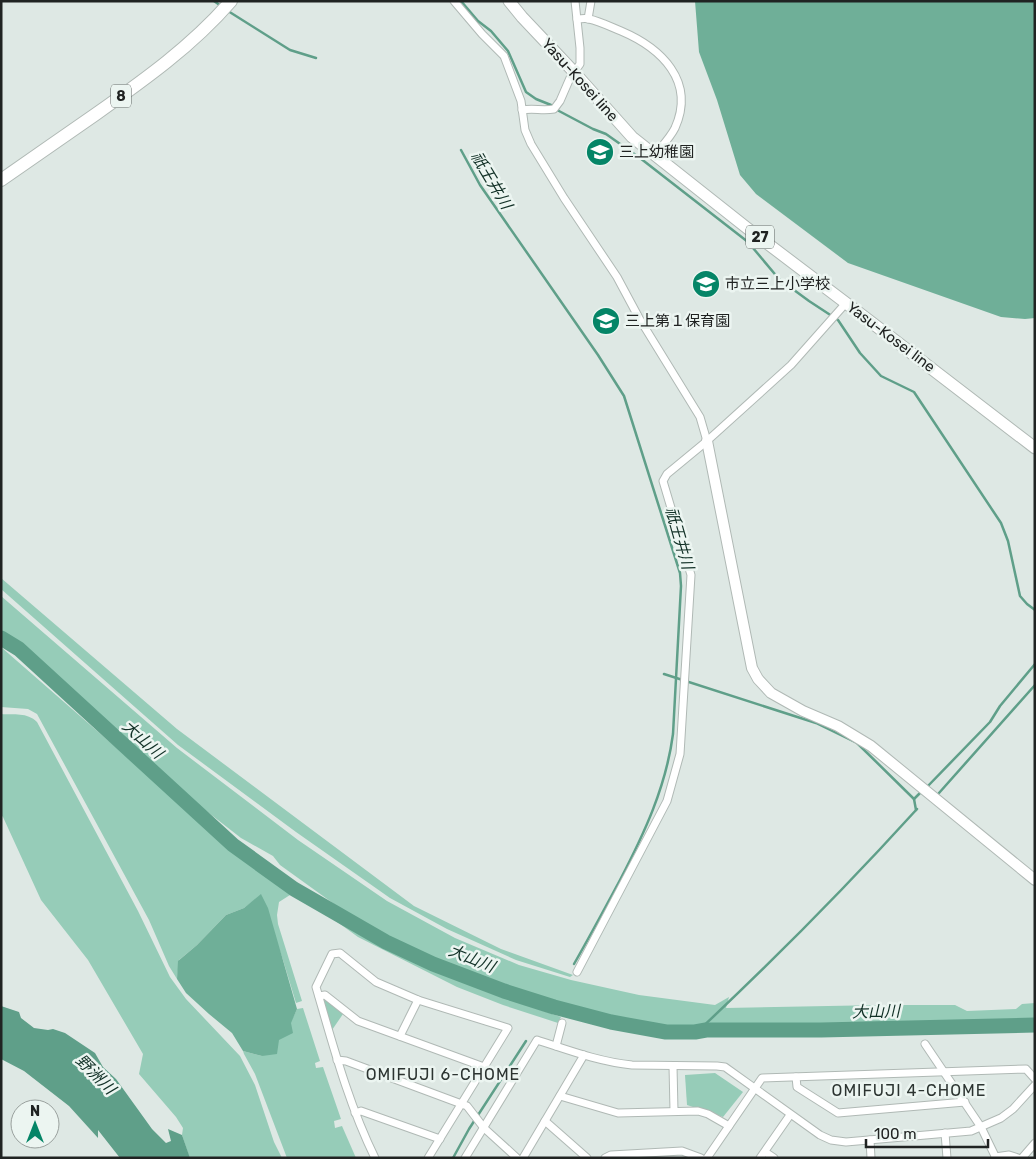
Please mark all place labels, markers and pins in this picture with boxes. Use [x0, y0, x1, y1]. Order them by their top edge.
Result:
school or university icon: 三上幼稚園 [585, 137, 615, 167]
place label: 三上幼稚園 [619, 143, 694, 161]
school or university icon: 市立三上小学校 [691, 269, 721, 299]
place label: 市立三上小学校 [725, 275, 830, 293]
school or university icon: 三上第１保育園 [591, 306, 621, 336]
place label: 三上第１保育園 [625, 312, 730, 330]

